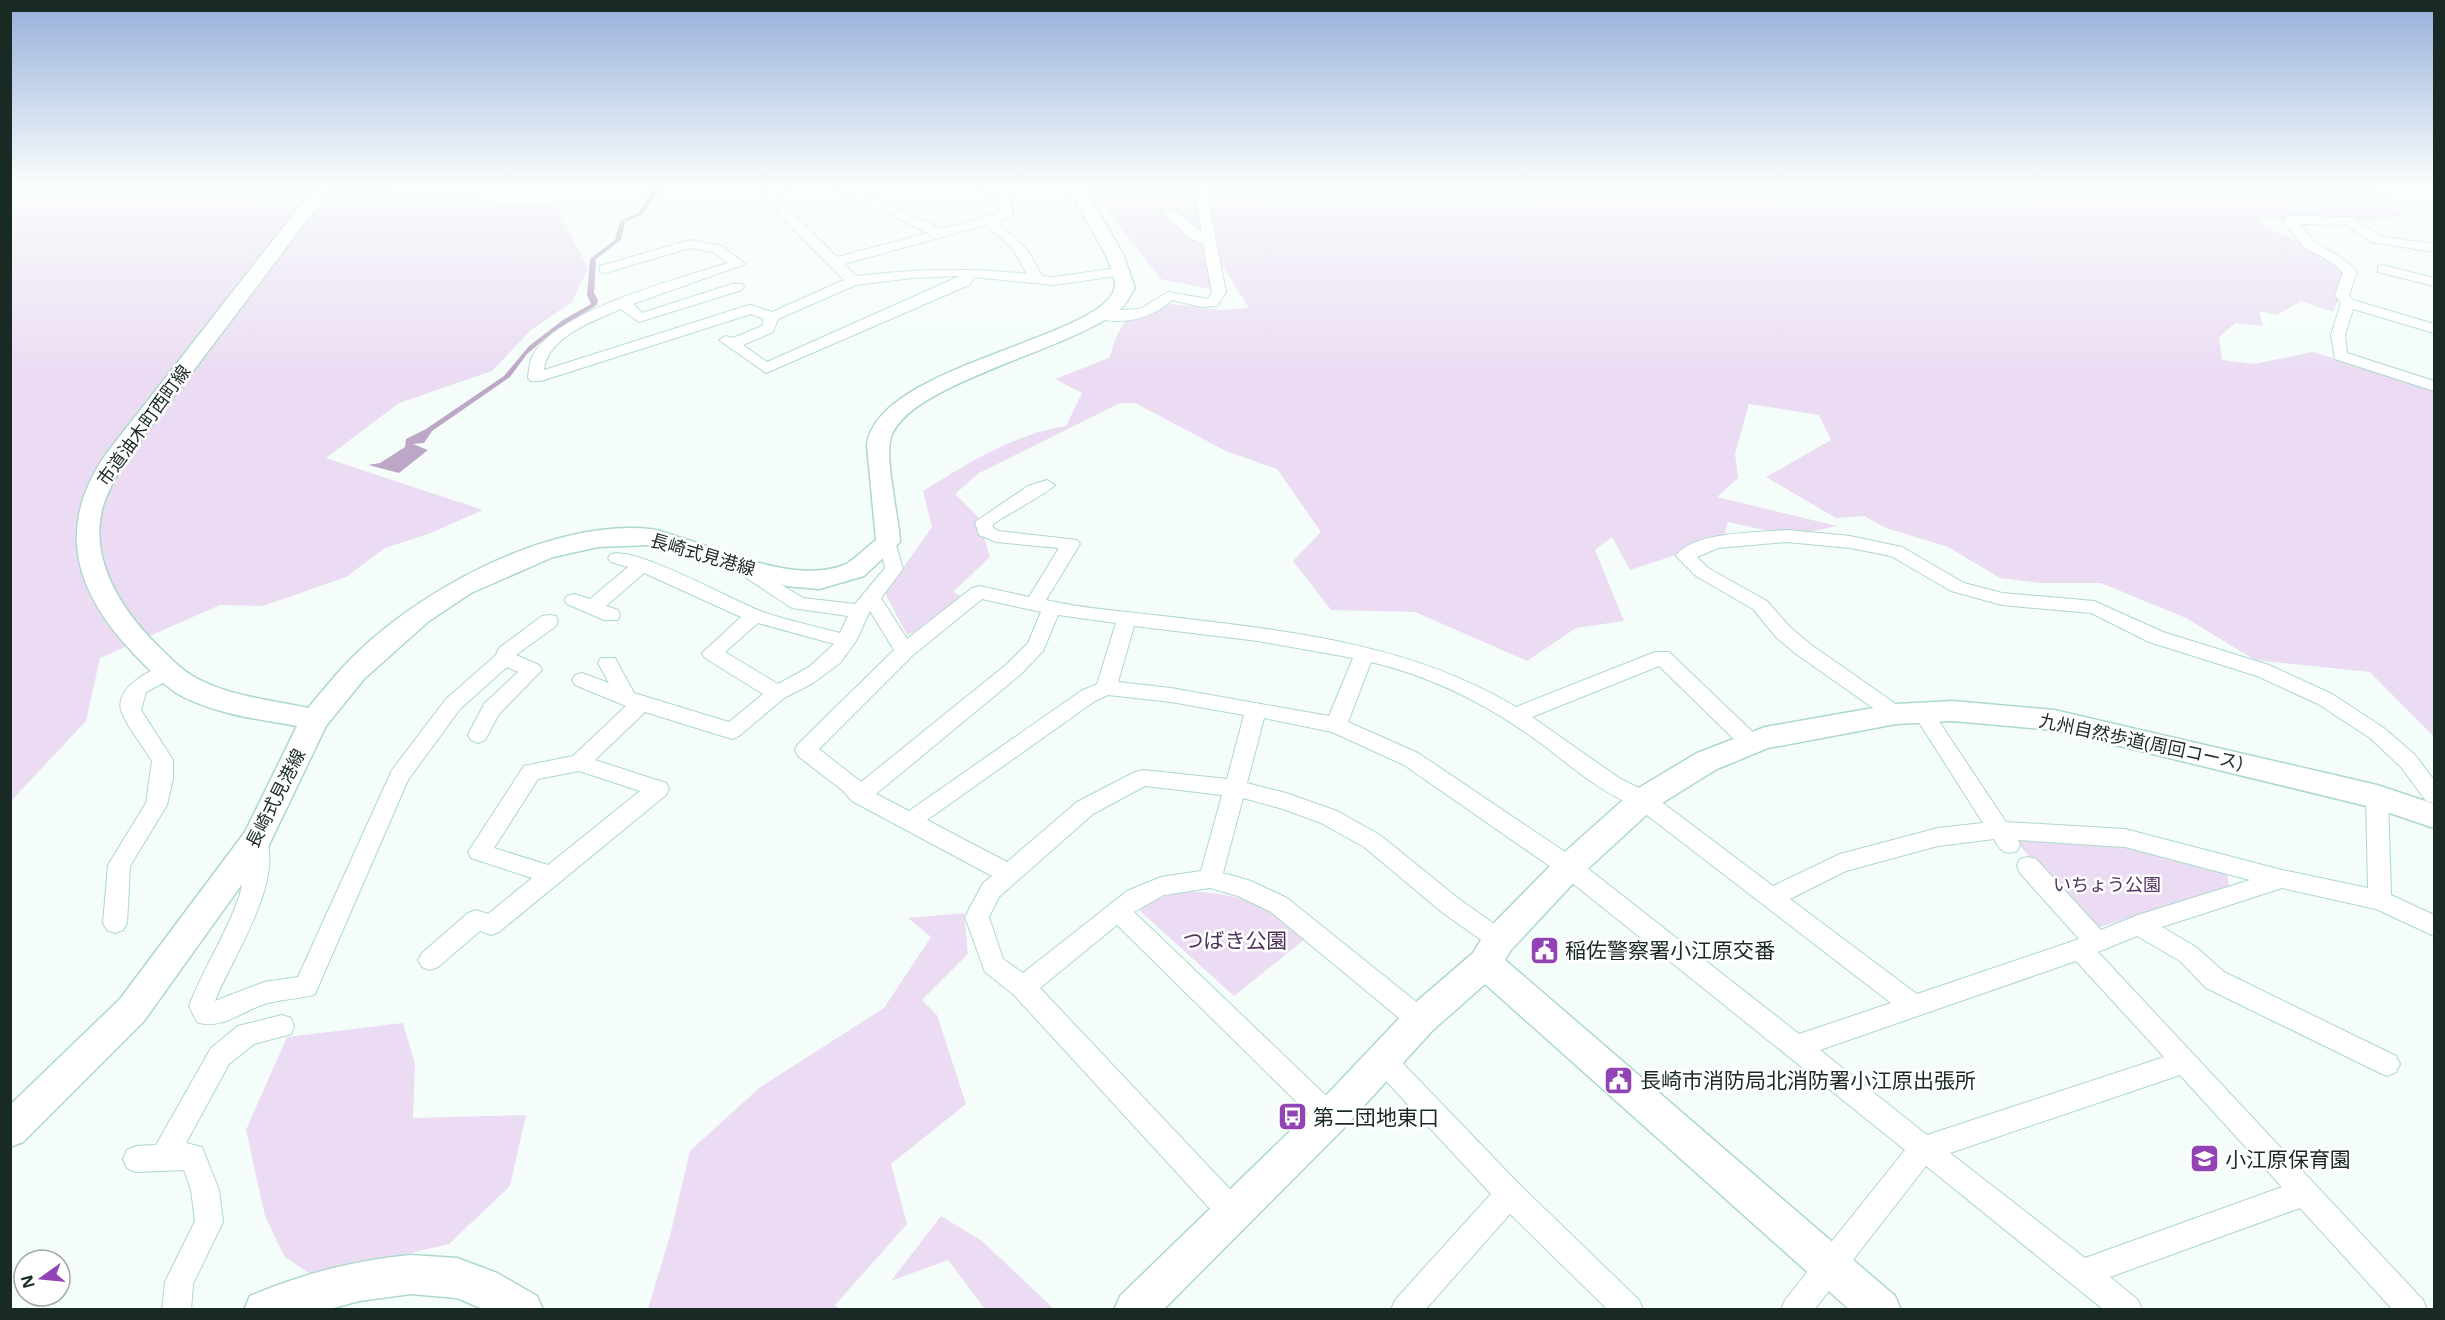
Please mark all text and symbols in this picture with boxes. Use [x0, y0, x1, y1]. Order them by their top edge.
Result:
street label: 市道油木町西町線 [91, 360, 195, 490]
street label: 長崎式見港線 [648, 528, 758, 580]
street label: 九州自然歩道(周回コース) [2037, 708, 2245, 774]
street label: 長崎式見港線 [240, 744, 310, 852]
park label: いちょう公園 [2053, 872, 2161, 896]
park label: つばき公園 [1183, 926, 1288, 954]
public building icon: 稲佐警察署小江原交番 [1528, 934, 1560, 966]
place label: 稲佐警察署小江原交番 [1565, 936, 1775, 964]
public building icon: 長崎市消防局北消防署小江原出張所 [1603, 1064, 1635, 1096]
place label: 長崎市消防局北消防署小江原出張所 [1640, 1066, 1976, 1094]
bus stop icon: 第二団地東口 [1276, 1101, 1308, 1133]
place label: 第二団地東口 [1313, 1103, 1439, 1131]
school or university icon: 小江原保育園 [2188, 1143, 2220, 1175]
place label: 小江原保育園 [2225, 1145, 2351, 1173]
north arrow [12, 1248, 72, 1308]
text: N [15, 1273, 40, 1291]

